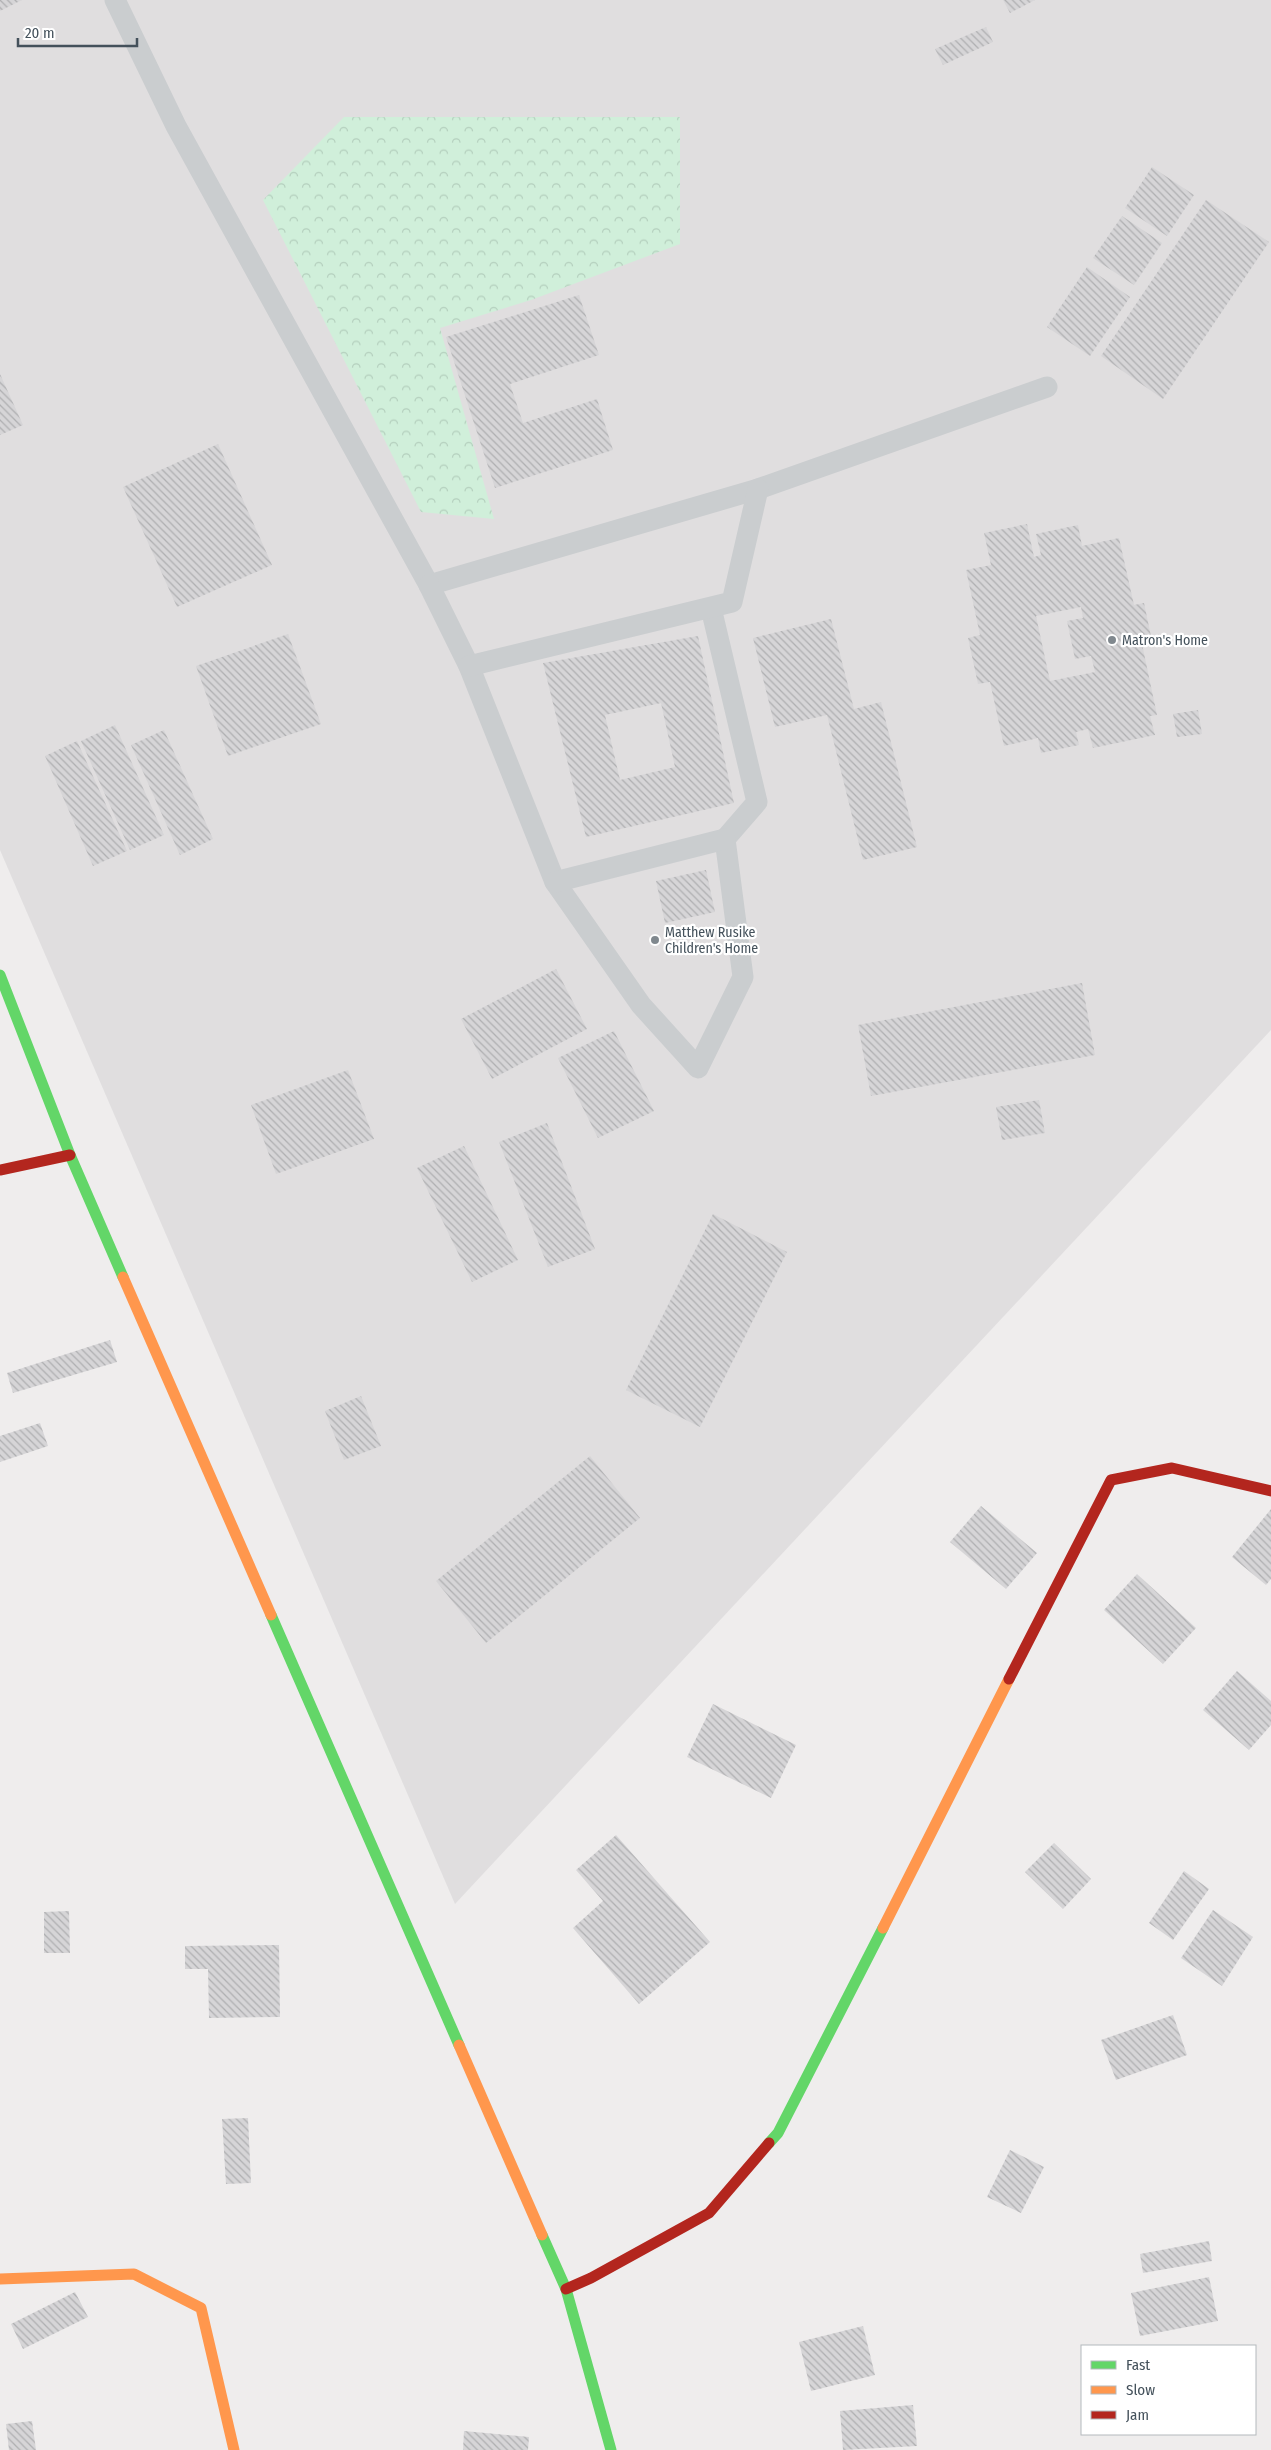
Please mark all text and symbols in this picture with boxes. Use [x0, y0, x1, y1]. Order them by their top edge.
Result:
scale bar [18, 15, 136, 47]
text: 20 m [25, 24, 55, 42]
place label: Matron's Home [1122, 632, 1208, 649]
marker: Matron's Home [1106, 634, 1118, 646]
place label: Matthew Rusike Children's Home [665, 924, 758, 957]
marker: Matthew Rusike Children's Home [649, 934, 661, 946]
legend [1081, 2345, 1256, 2435]
text: Fast [1126, 2356, 1150, 2374]
text: Slow [1126, 2381, 1155, 2399]
text: Jam [1126, 2406, 1149, 2424]

